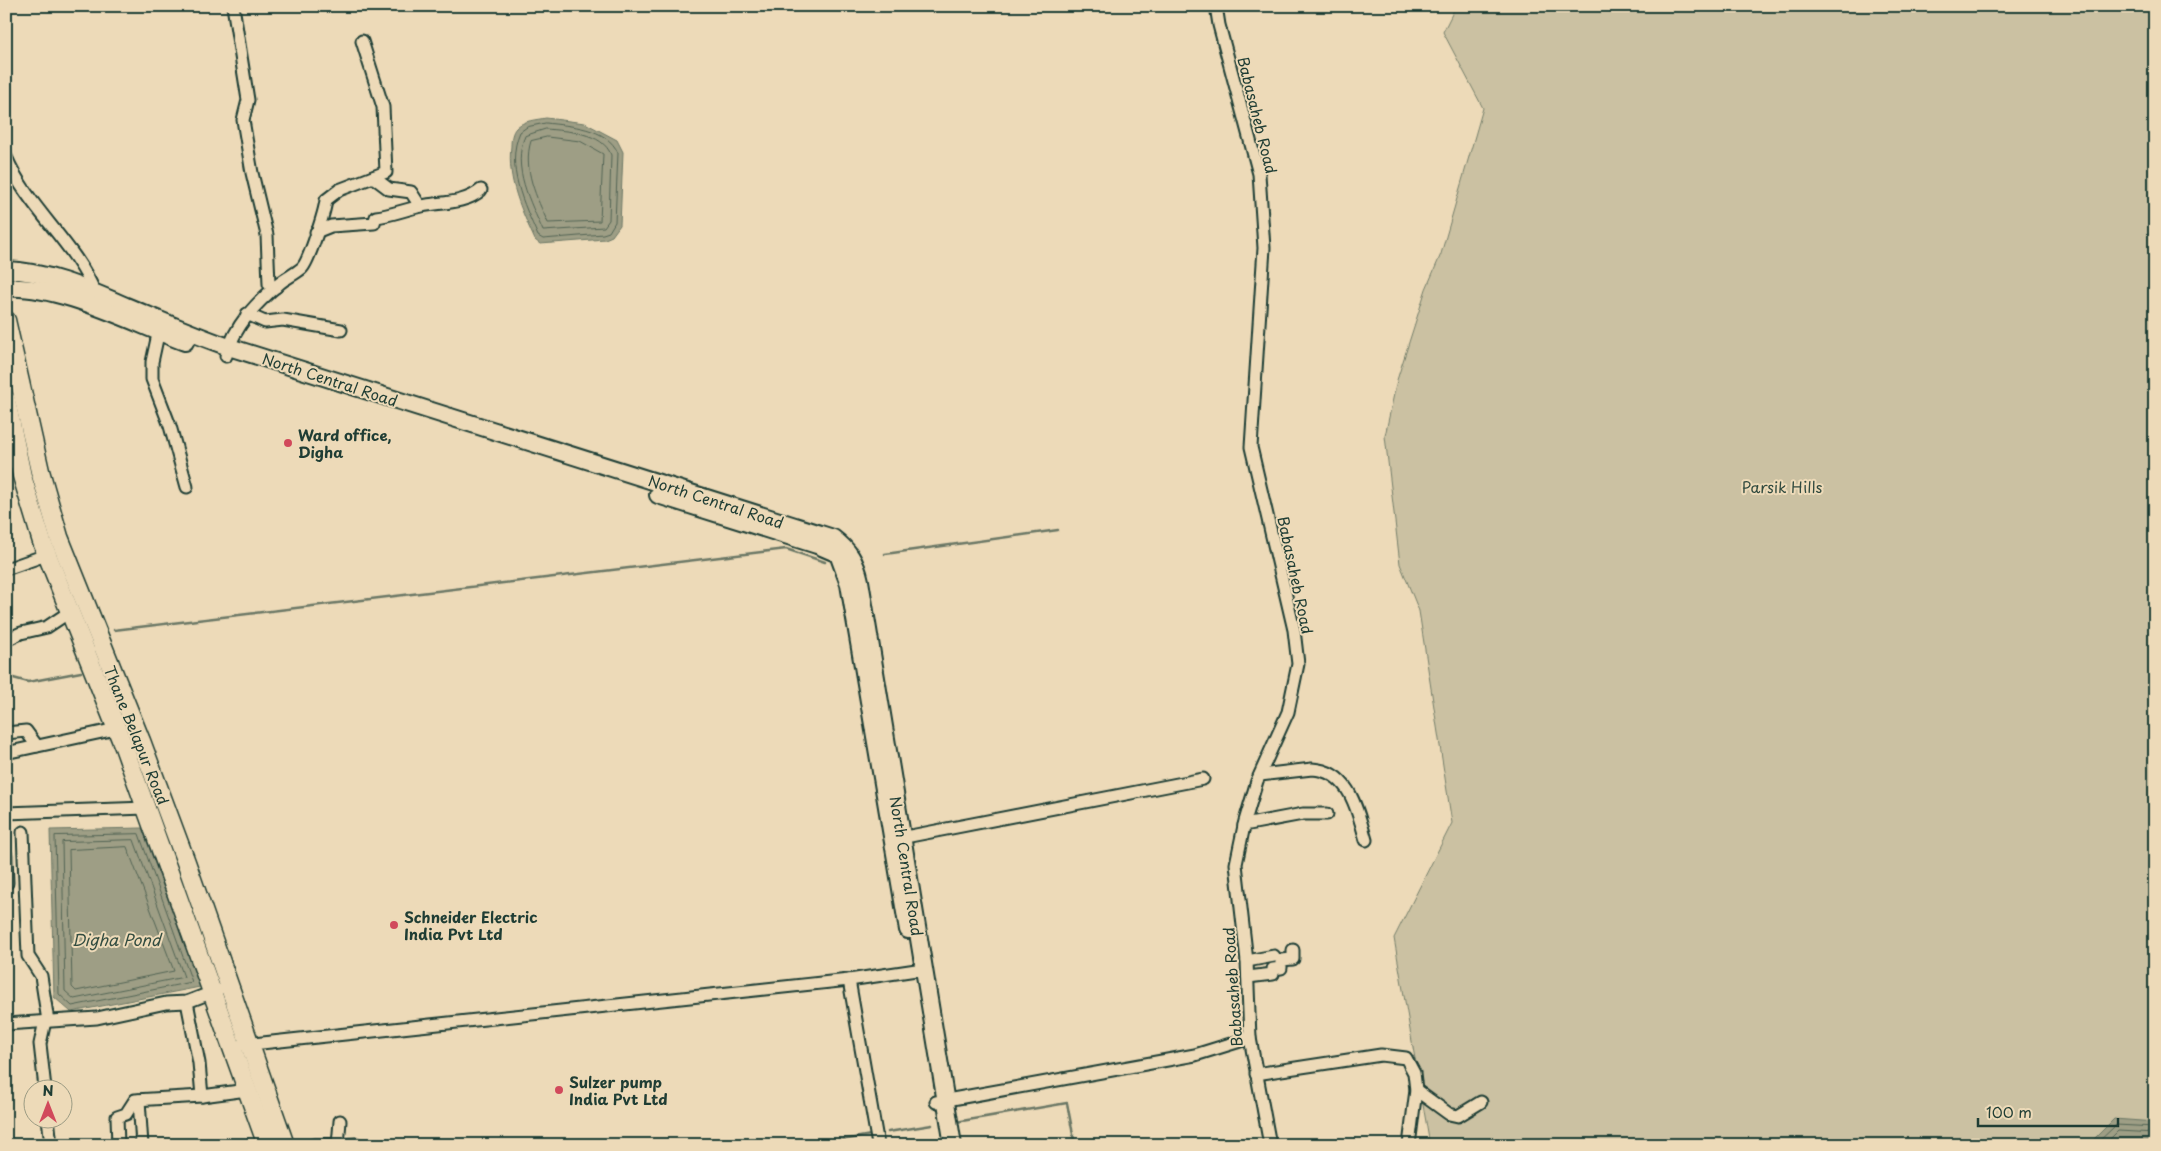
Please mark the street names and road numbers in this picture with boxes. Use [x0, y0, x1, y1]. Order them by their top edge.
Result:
street label: Babasaheb Road [1232, 54, 1284, 176]
street label: North Central Road [259, 346, 401, 412]
street label: North Central Road [645, 468, 787, 534]
street label: Babasaheb Road [1272, 514, 1320, 636]
street label: Thane Belapur Road [99, 662, 175, 808]
street label: North Central Road [885, 794, 929, 938]
street label: Babasaheb Road [1216, 926, 1248, 1048]

